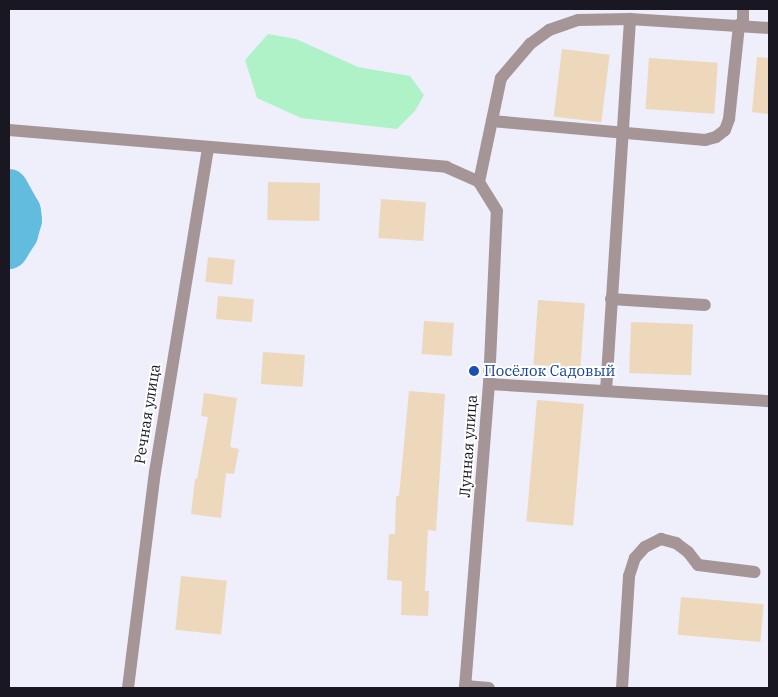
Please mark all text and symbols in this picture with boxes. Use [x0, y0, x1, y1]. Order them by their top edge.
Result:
place label: Посёлок Садовый [484, 362, 615, 380]
street label: Речная улица [130, 363, 164, 465]
marker: Посёлок Садовый [468, 365, 480, 377]
street label: Лунная улица [455, 394, 481, 498]

